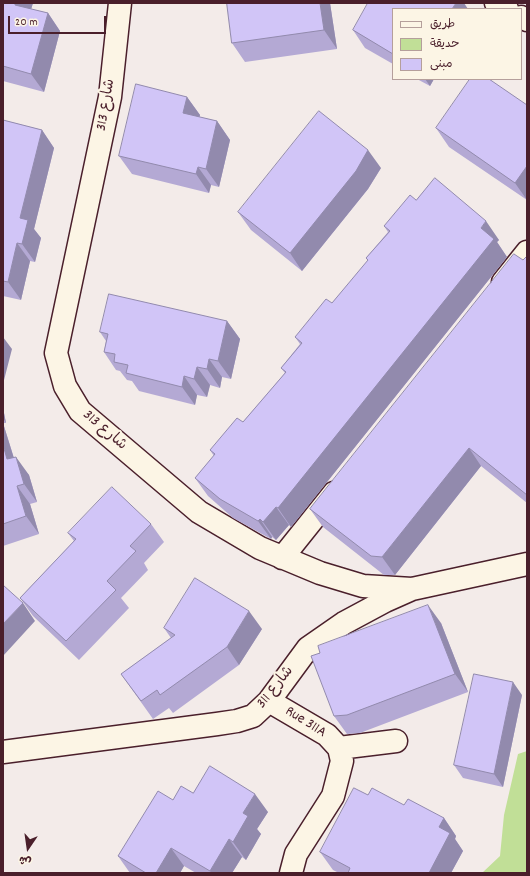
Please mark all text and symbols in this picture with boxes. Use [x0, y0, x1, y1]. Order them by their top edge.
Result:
scale bar [10, 8, 108, 34]
legend [392, 8, 522, 80]
text: 20 m [15, 14, 38, 31]
text: طريق [430, 16, 455, 33]
text: حديقة [430, 36, 459, 53]
text: مبنى [430, 56, 453, 73]
street label: شارع 313 [94, 78, 120, 132]
street label: شارع 313 [78, 407, 130, 455]
street label: شارع 311 [254, 663, 298, 713]
street label: Rue 311A [281, 703, 329, 743]
north arrow [8, 828, 48, 868]
text: ش [18, 851, 33, 869]

